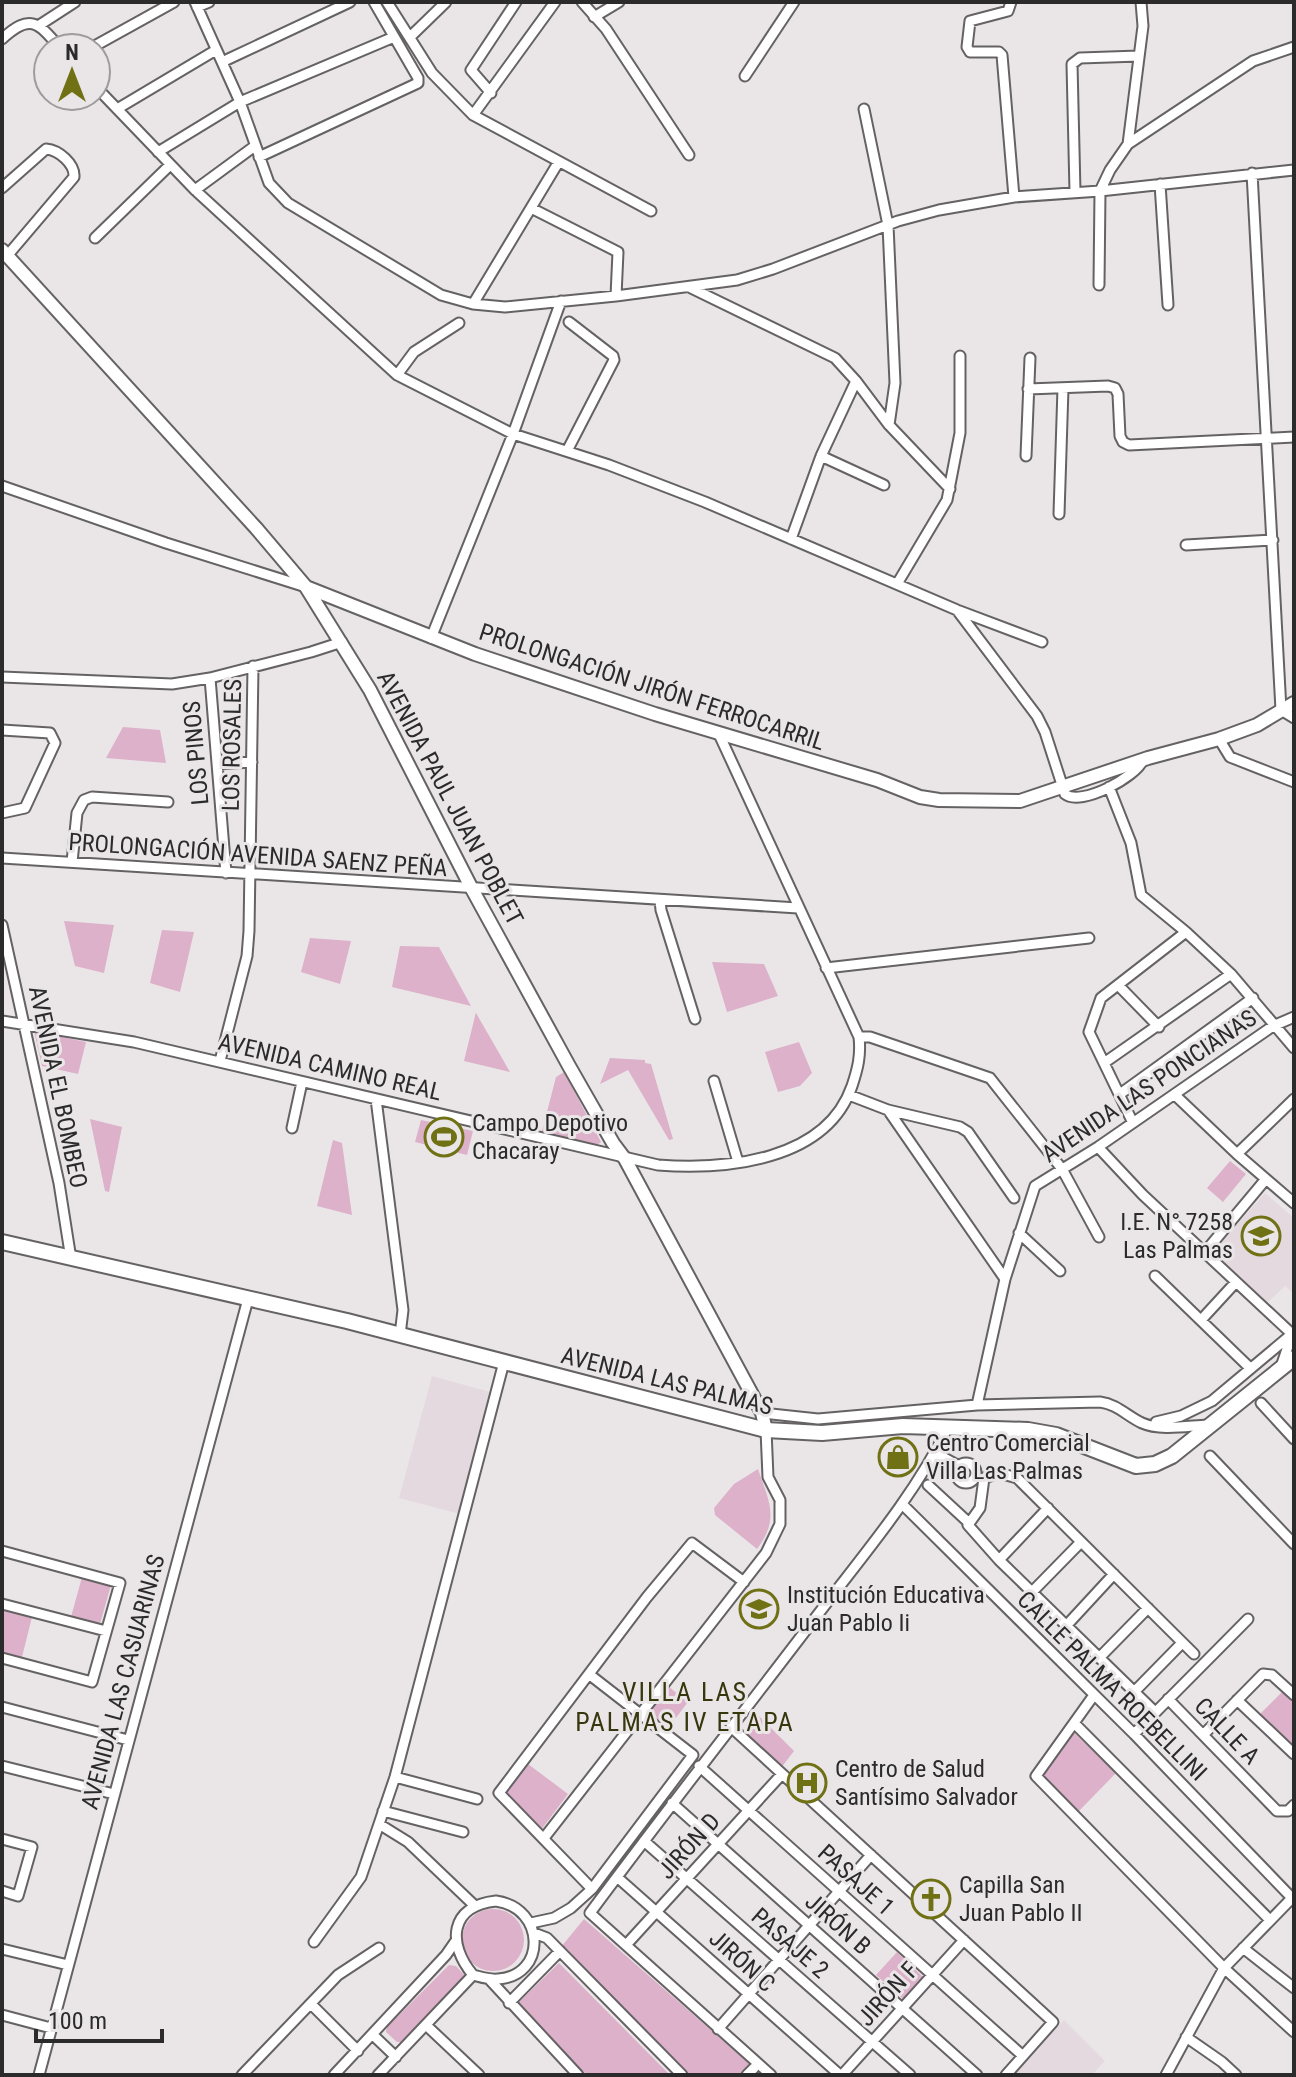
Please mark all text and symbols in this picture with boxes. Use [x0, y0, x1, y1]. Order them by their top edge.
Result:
north arrow [32, 32, 112, 112]
text: N [65, 40, 79, 65]
street label: PROLONGACIÓN JIRÓN FERROCARRIL [476, 618, 828, 756]
street label: AVENIDA PAUL JUAN POBLET [371, 666, 529, 930]
street label: LOS ROSALES [217, 679, 247, 811]
street label: LOS PINOS [178, 700, 214, 806]
street label: PROLONGACIÓN AVENIDA SAENZ PEÑA [68, 828, 449, 882]
street label: AVENIDA EL BOMBEO [23, 983, 93, 1191]
street label: AVENIDA LAS PONCIANAS [1036, 1004, 1262, 1168]
street label: AVENIDA CAMINO REAL [216, 1028, 444, 1106]
place label: Campo Depotivo Chacaray [472, 1109, 628, 1165]
sports icon: Campo Depotivo Chacaray [423, 1116, 465, 1158]
place label: I.E. N° 7258 Las Palmas [1120, 1208, 1233, 1264]
school or university icon: I.E. N° 7258 Las Palmas [1240, 1215, 1282, 1257]
street label: AVENIDA LAS PALMAS [558, 1341, 776, 1421]
place label: Centro Comercial Villa Las Palmas [926, 1429, 1090, 1485]
shop icon: Centro Comercial Villa Las Palmas [877, 1436, 919, 1478]
street label: AVENIDA LAS CASUARINAS [76, 1552, 170, 1812]
place label: Institución Educativa Juan Pablo Ii [787, 1581, 985, 1637]
street label: CALLE PALMA ROEBELLINI [1012, 1586, 1212, 1786]
school or university icon: Institución Educativa Juan Pablo Ii [738, 1588, 780, 1630]
district label: VILLA LAS PALMAS IV ETAPA [575, 1677, 795, 1737]
street label: CALLE A [1189, 1692, 1266, 1770]
place label: Centro de Salud Santísimo Salvador [835, 1755, 1018, 1811]
hospital icon: Centro de Salud Santísimo Salvador [786, 1762, 828, 1804]
street label: JIRÓN D [652, 1807, 726, 1885]
street label: PASAJE 1 [812, 1839, 900, 1921]
place label: Capilla San Juan Pablo II [959, 1871, 1082, 1927]
church icon: Capilla San Juan Pablo II [910, 1878, 952, 1920]
street label: JIRÓN B [800, 1887, 876, 1961]
street label: PASAJE 2 [746, 1902, 834, 1984]
street label: JIRÓN C [703, 1924, 781, 1998]
street label: JIRÓN F [852, 1956, 924, 2032]
scale bar [36, 1993, 162, 2043]
text: 100 m [48, 2007, 107, 2035]

